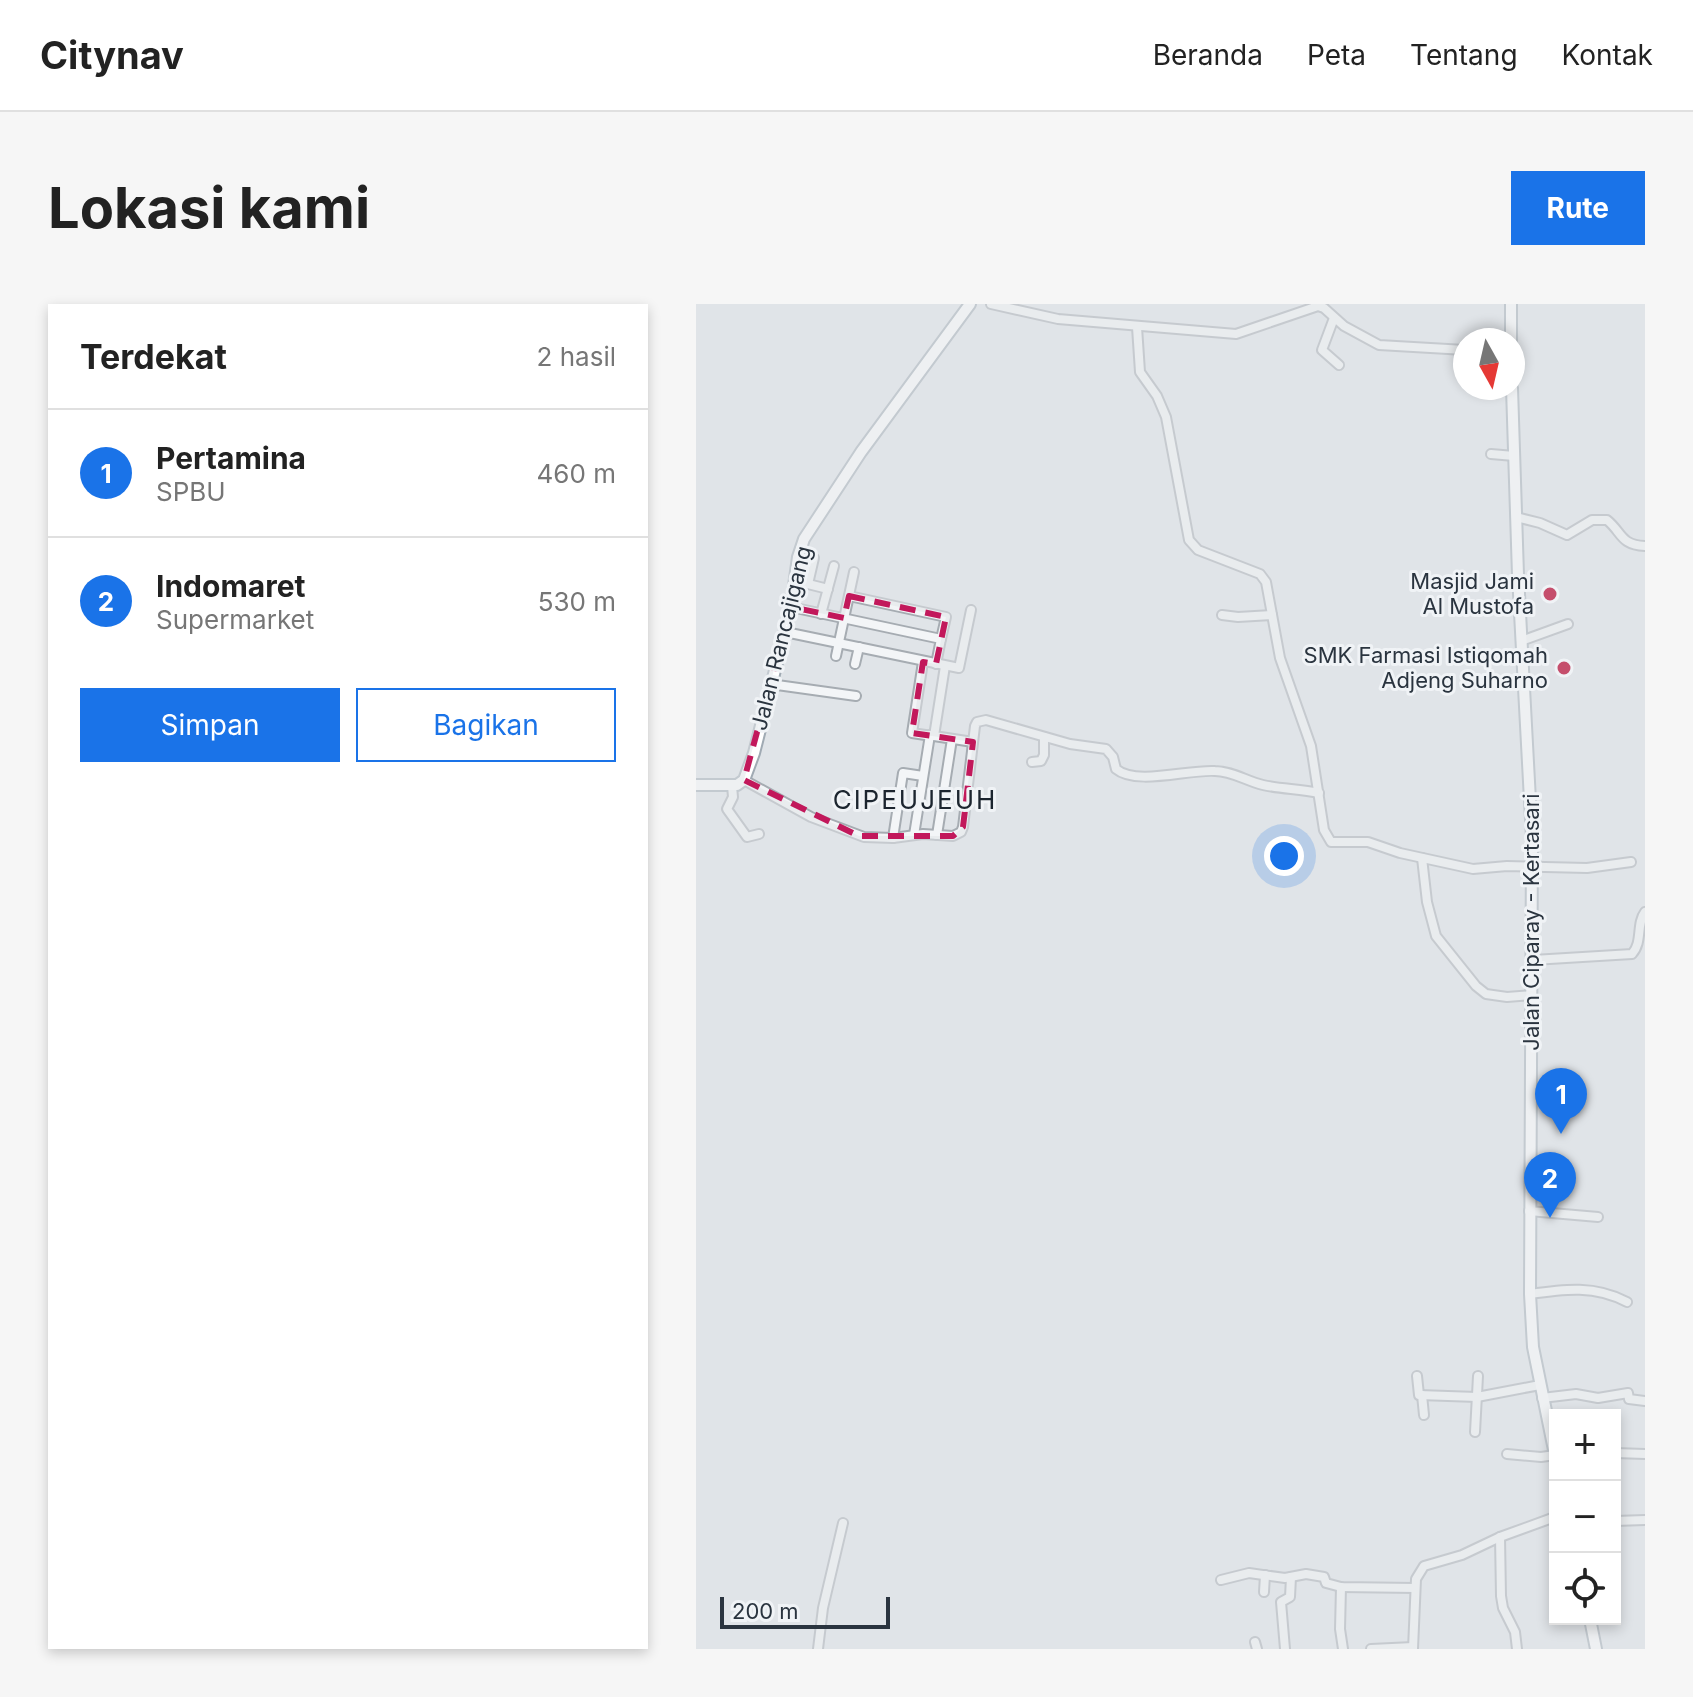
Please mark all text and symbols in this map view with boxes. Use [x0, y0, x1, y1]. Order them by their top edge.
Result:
text: Citynav [40, 32, 184, 78]
text: Beranda [1153, 38, 1263, 72]
text: Peta [1307, 38, 1366, 72]
text: Tentang [1410, 38, 1518, 72]
text: Kontak [1562, 38, 1653, 72]
button: Rute [1511, 171, 1645, 245]
text: Lokasi kami [48, 174, 370, 242]
north arrow [1453, 328, 1525, 400]
text: Terdekat [80, 336, 227, 377]
text: 2 hasil [537, 341, 616, 372]
text: Pertamina [156, 440, 306, 476]
text: 1 [100, 458, 112, 489]
text: 460 m [537, 458, 616, 489]
text: SPBU [156, 476, 226, 507]
street label: Jalan Rancajigang [745, 543, 817, 733]
text: Indomaret [156, 568, 306, 604]
place label: Masjid Jami Al Mustofa [1410, 568, 1534, 619]
marker: Masjid Jami Al Mustofa [1541, 585, 1559, 603]
text: 2 [98, 586, 114, 617]
text: 530 m [538, 586, 616, 617]
text: Supermarket [156, 604, 314, 635]
place label: SMK Farmasi Istiqomah Adjeng Suharno [1304, 642, 1548, 693]
marker: SMK Farmasi Istiqomah Adjeng Suharno [1555, 659, 1573, 677]
button: Simpan [80, 688, 340, 762]
button: Bagikan [356, 688, 616, 762]
district label: CIPEUJEUH [833, 784, 997, 815]
street label: Jalan Ciparay - Kertasari [1518, 793, 1544, 1051]
your location [1264, 836, 1304, 876]
pin: 1 [1535, 1068, 1587, 1134]
pin: 2 [1524, 1152, 1576, 1218]
map controls [1549, 1409, 1621, 1625]
button: + [1549, 1409, 1621, 1481]
button: − [1549, 1481, 1621, 1553]
button: locate [1549, 1553, 1621, 1625]
scale bar [720, 1593, 890, 1629]
text: 200 m [732, 1598, 799, 1624]

